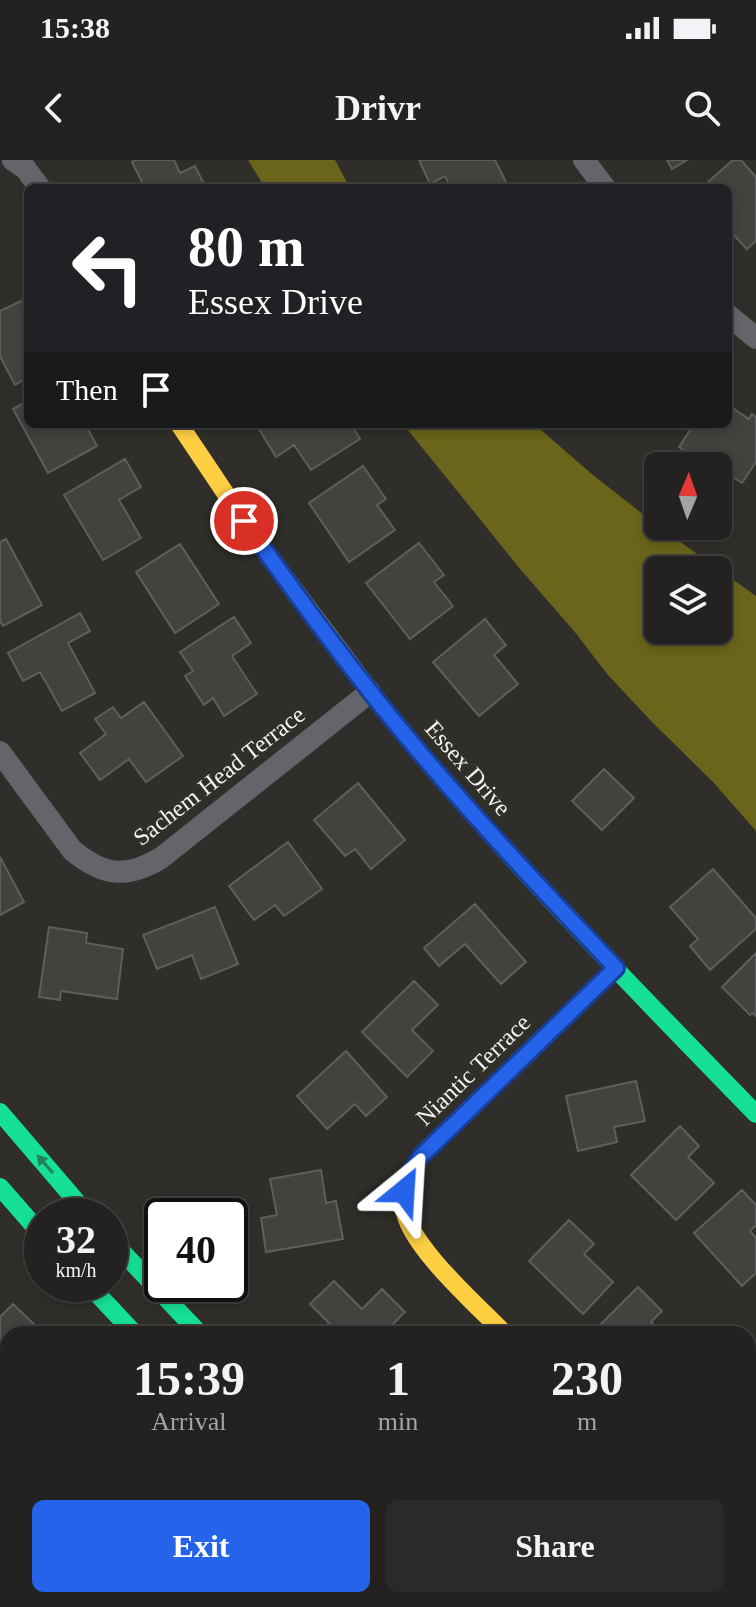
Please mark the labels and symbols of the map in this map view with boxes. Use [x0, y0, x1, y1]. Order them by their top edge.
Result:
north arrow [644, 452, 732, 540]
pin [210, 487, 278, 555]
street label: Sachem Head Terrace [128, 701, 310, 851]
street label: Essex Drive [420, 715, 516, 821]
street label: Niantic Terrace [411, 1009, 535, 1131]
position arrow [362, 1149, 446, 1233]
one-way arrow [36, 1155, 54, 1174]
speed limit sign: 40 [144, 1198, 248, 1302]

